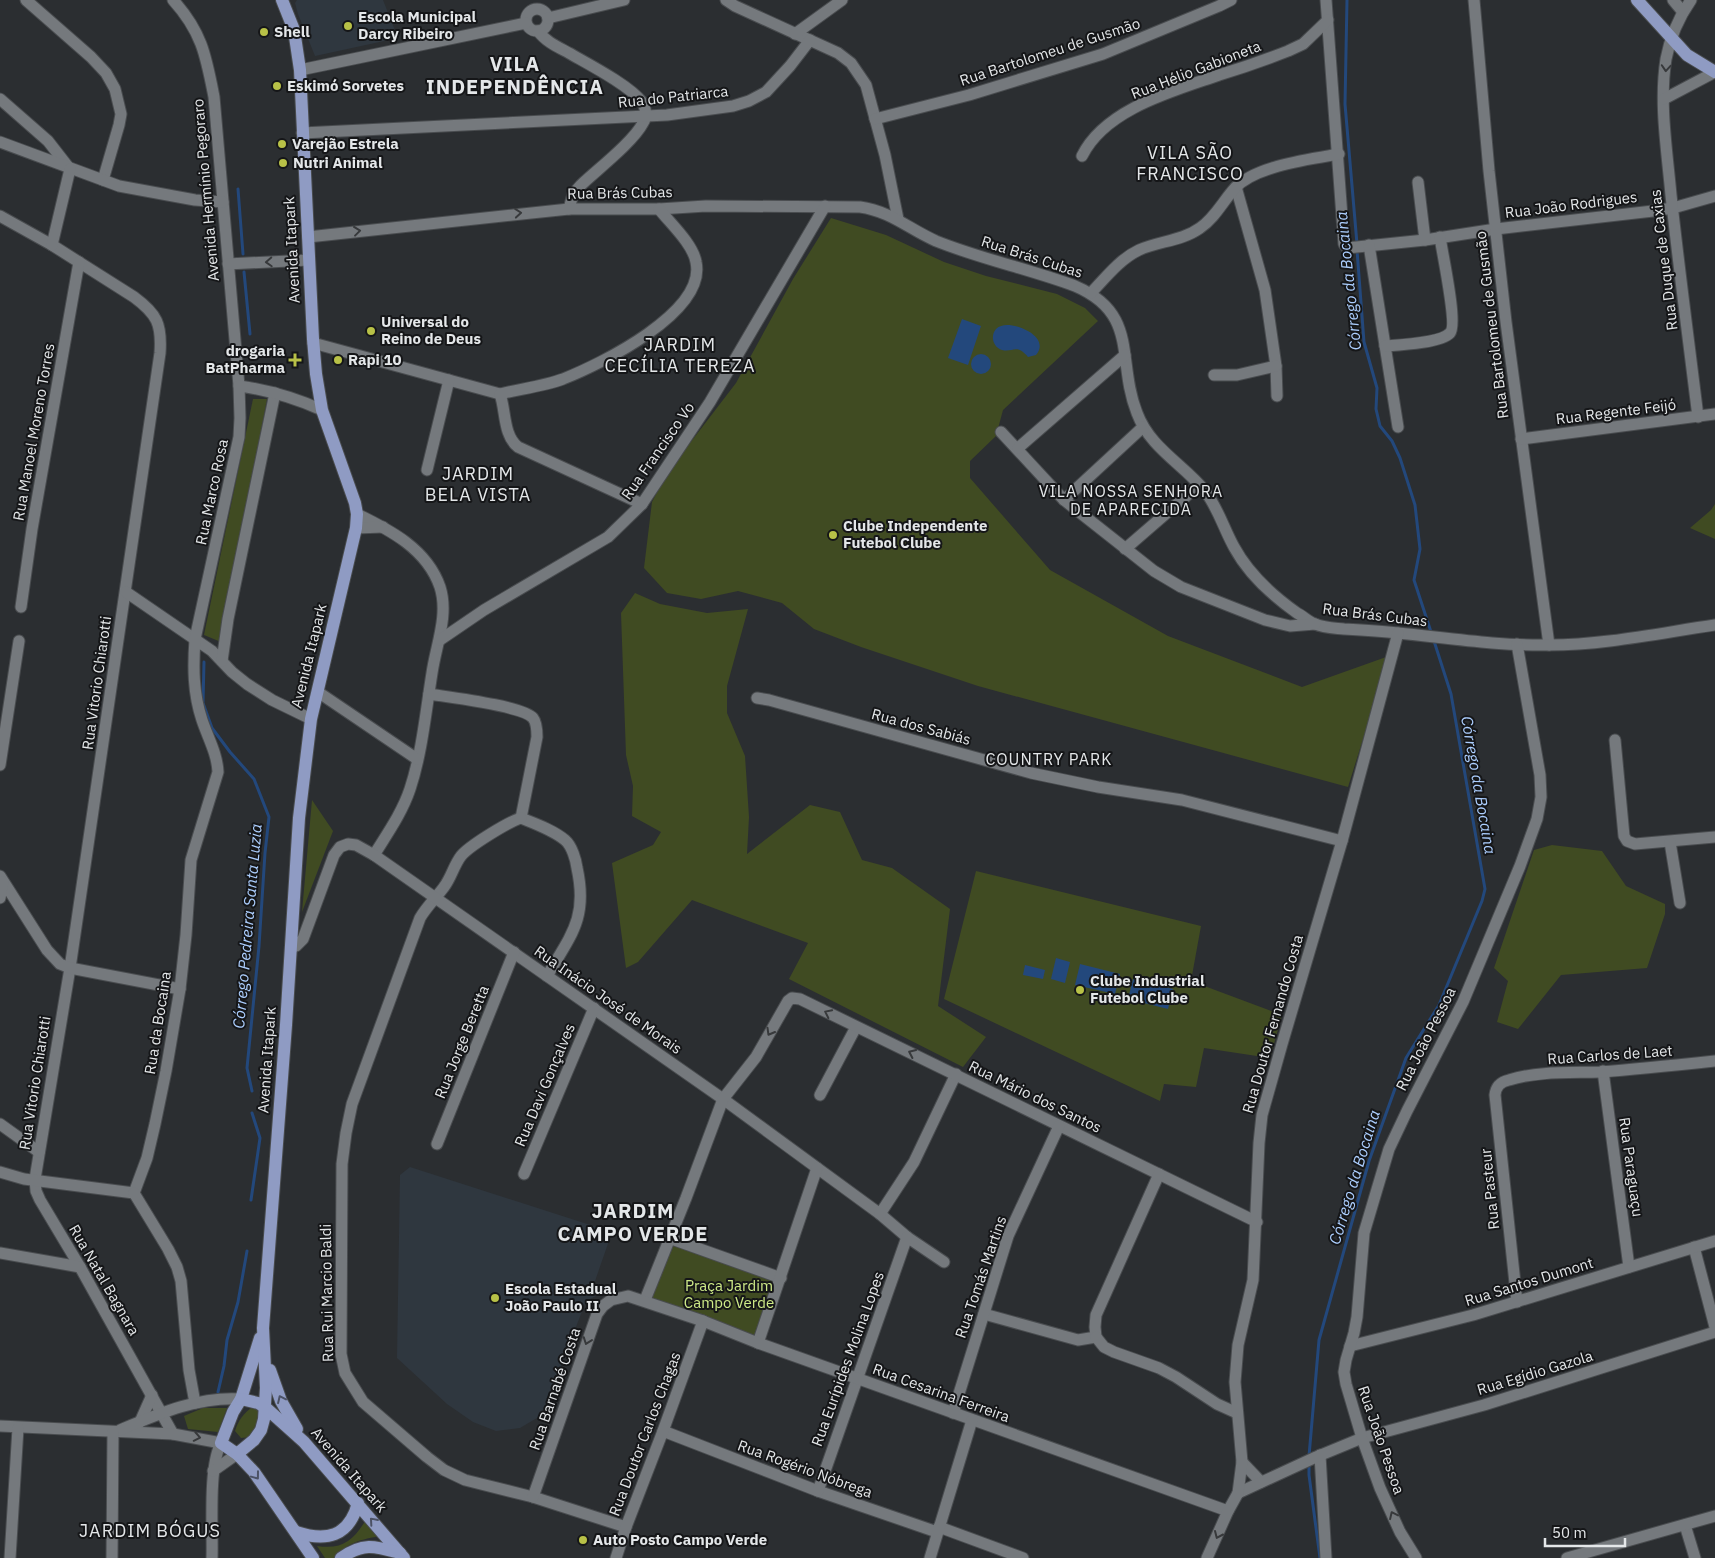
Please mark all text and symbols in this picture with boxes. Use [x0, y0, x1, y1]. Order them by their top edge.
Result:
place label: Escola Municipal Darcy Ribeiro [358, 7, 477, 43]
street label: Rua Bartolomeu de Gusmão [957, 13, 1143, 90]
marker: Escola Municipal Darcy Ribeiro [342, 20, 354, 32]
place label: Shell [274, 22, 310, 41]
marker: Shell [258, 26, 270, 38]
street label: Rua Hélio Gabioneta [1128, 36, 1263, 103]
district label: VILA INDEPENDÊNCIA [426, 50, 604, 100]
one-way arrow [1660, 65, 1671, 73]
place label: Eskimó Sorvetes [287, 76, 405, 95]
marker: Eskimó Sorvetes [271, 80, 283, 92]
street label: Rua do Patriarca [617, 81, 729, 112]
street label: Avenida Hermínio Pegoraro [188, 98, 223, 282]
place label: Varejão Estrela [292, 134, 399, 153]
marker: Varejão Estrela [276, 138, 288, 150]
district label: VILA SÃO FRANCISCO [1136, 141, 1244, 185]
place label: Nutri Animal [293, 153, 383, 172]
marker: Nutri Animal [277, 157, 289, 169]
street label: Rua Brás Cubas [567, 182, 673, 203]
street label: Rua João Rodrigues [1504, 187, 1638, 222]
street label: Rua Duque de Caxias [1645, 189, 1682, 332]
street label: Avenida Itapark [279, 196, 304, 304]
one-way arrow [515, 208, 523, 219]
water label: Córrego da Bocaina [1331, 210, 1365, 352]
one-way arrow [353, 226, 361, 237]
street label: Rua Bartolomeu de Gusmão [1471, 230, 1512, 420]
street label: Rua Brás Cubas [979, 231, 1085, 282]
one-way arrow [264, 256, 272, 267]
place label: Universal do Reino de Deus [381, 312, 481, 348]
marker: Universal do Reino de Deus [365, 325, 377, 337]
district label: JARDIM CECÍLIA TEREZA [605, 333, 755, 377]
place label: drogaria BatPharma [205, 341, 285, 377]
street label: Rua Manoel Moreno Torres [9, 342, 58, 522]
place label: Rapi 10 [348, 350, 401, 369]
marker: drogaria BatPharma [289, 354, 301, 366]
marker: Rapi 10 [332, 354, 344, 366]
street label: Rua Regente Feijó [1555, 395, 1677, 428]
street label: Rua Francisco Vo [617, 398, 698, 503]
street label: Rua Marco Rosa [191, 437, 232, 547]
district label: JARDIM BELA VISTA [425, 462, 531, 506]
district label: VILA NOSSA SENHORA DE APARECIDA [1039, 481, 1223, 519]
place label: Clube Independente Futebol Clube [843, 516, 987, 552]
marker: Clube Independente Futebol Clube [827, 529, 839, 541]
street label: Rua Brás Cubas [1321, 599, 1429, 630]
street label: Avenida Itapark [286, 602, 331, 710]
street label: Rua Vitorio Chiarotti [78, 615, 115, 751]
street label: Rua dos Sabiás [869, 704, 973, 749]
water label: Córrego da Bocaina [1457, 714, 1501, 856]
district label: COUNTRY PARK [986, 749, 1112, 769]
water label: Córrego Pedreira Santa Luzia [228, 823, 266, 1029]
street label: Rua Doutor Fernando Costa [1238, 932, 1307, 1115]
street label: Rua Inácio José de Morais [531, 941, 686, 1058]
street label: Rua da Bocaina [140, 970, 175, 1076]
place label: Clube Industrial Futebol Clube [1090, 971, 1205, 1007]
street label: Rua Jorge Beretta [430, 982, 493, 1101]
marker: Clube Industrial Futebol Clube [1074, 984, 1086, 996]
street label: Rua João Pessoa [1391, 984, 1460, 1094]
street label: Avenida Itapark [253, 1006, 280, 1114]
one-way arrow [824, 1009, 833, 1019]
street label: Rua Vitorio Chiarotti [15, 1015, 54, 1151]
street label: Rua Davi Gonçalves [510, 1020, 579, 1149]
one-way arrow [766, 1027, 776, 1036]
street label: Rua Carlos de Laet [1547, 1041, 1673, 1068]
one-way arrow [908, 1050, 917, 1060]
street label: Rua Mário dos Santos [966, 1056, 1105, 1137]
water label: Córrego da Bocaina [1324, 1107, 1384, 1247]
street label: Rua Paraguaçu [1615, 1116, 1648, 1218]
street label: Rua Pasteur [1476, 1147, 1503, 1230]
district label: JARDIM CAMPO VERDE [558, 1197, 708, 1247]
street label: Rua Tomás Martins [951, 1213, 1010, 1341]
street label: Rua Natal Bagnara [65, 1221, 144, 1339]
street label: Rua Rui Marcio Baldi [316, 1224, 337, 1362]
street label: Rua Santos Dumont [1462, 1253, 1595, 1310]
street label: Rua Eurípides Molina Lopes [807, 1269, 888, 1449]
park label: Praça Jardim Campo Verde [684, 1276, 774, 1312]
place label: Escola Estadual João Paulo II [505, 1279, 617, 1315]
marker: Escola Estadual João Paulo II [489, 1292, 501, 1304]
street label: Rua Barnabé Costa [525, 1325, 584, 1453]
one-way arrow [583, 1336, 593, 1344]
street label: Rua Egídio Gazola [1475, 1346, 1595, 1399]
street label: Rua Doutor Carlos Chagas [604, 1349, 685, 1519]
street label: Rua Cesarina Ferreira [870, 1359, 1012, 1426]
street label: Rua João Pessoa [1354, 1383, 1409, 1497]
one-way arrow [277, 1396, 287, 1405]
street label: Avenida Itapark [307, 1423, 392, 1516]
one-way arrow [192, 1432, 201, 1442]
street label: Rua Rogério Nóbrega [735, 1435, 875, 1502]
one-way arrow [251, 1470, 259, 1479]
one-way arrow [1388, 1511, 1399, 1520]
scale bar [1545, 1516, 1625, 1548]
one-way arrow [369, 1517, 378, 1526]
district label: JARDIM BÓGUS [79, 1519, 221, 1542]
text: 50 m [1552, 1523, 1587, 1542]
place label: Auto Posto Campo Verde [593, 1530, 767, 1549]
one-way arrow [1213, 1530, 1224, 1539]
marker: Auto Posto Campo Verde [577, 1534, 589, 1546]

